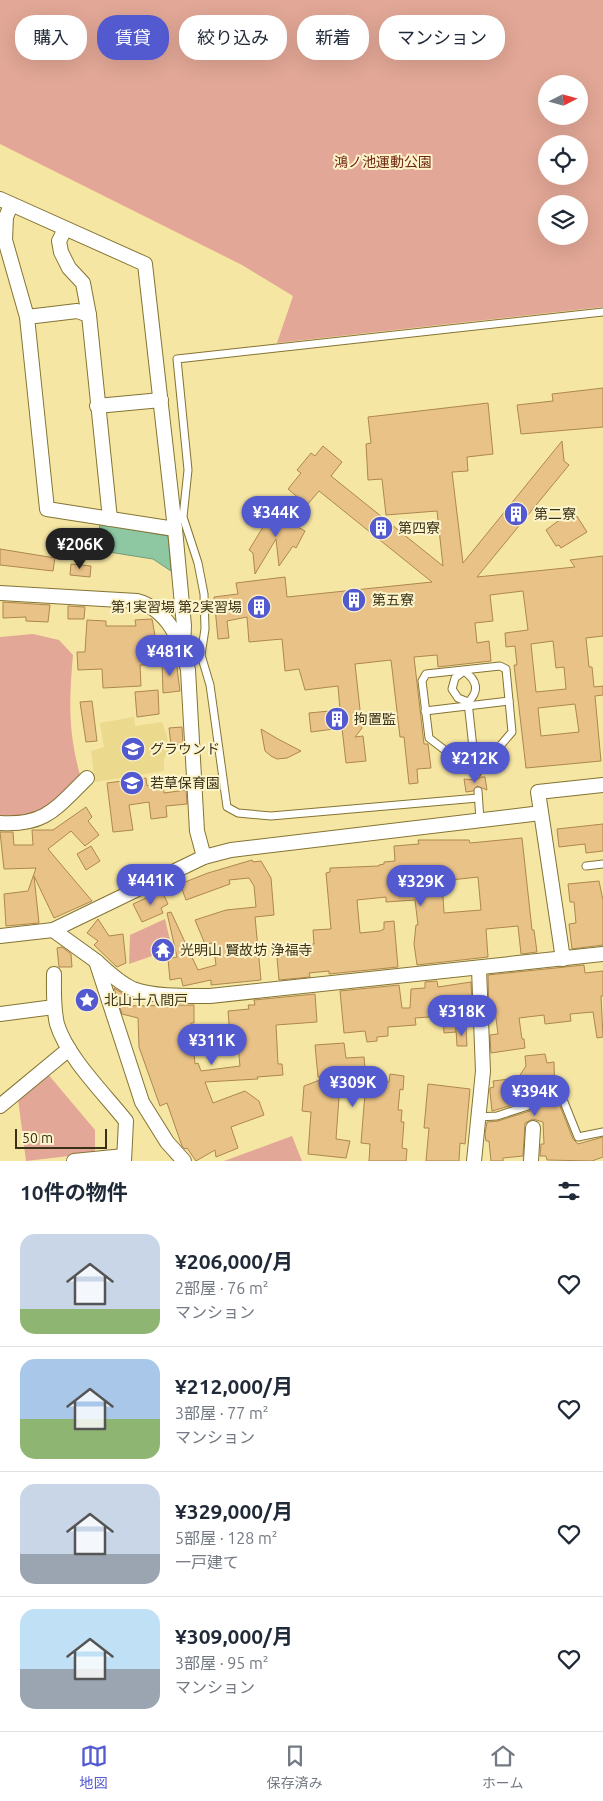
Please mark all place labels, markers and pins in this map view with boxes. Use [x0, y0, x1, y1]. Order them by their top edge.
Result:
pin: ¥344K [241, 496, 311, 538]
building icon: 第二寮 [503, 501, 529, 527]
place label: 第二寮 [534, 506, 576, 522]
building icon: 第四寮 [368, 515, 394, 541]
place label: 第四寮 [398, 520, 440, 536]
pin: ¥206K [45, 528, 115, 570]
building icon: 第五寮 [341, 587, 367, 613]
place label: 第五寮 [372, 592, 414, 608]
building icon: 第1実習場 第2実習場 [246, 594, 272, 620]
place label: 第1実習場 第2実習場 [111, 599, 242, 615]
pin: ¥481K [135, 634, 205, 677]
building icon: 拘置監 [324, 706, 350, 732]
place label: 拘置監 [354, 711, 396, 727]
school or university icon: グラウンド [120, 736, 146, 762]
place label: グラウンド [150, 741, 220, 757]
pin: ¥212K [440, 742, 510, 784]
school or university icon: 若草保育園 [119, 770, 145, 796]
place label: 若草保育園 [150, 775, 220, 791]
pin: ¥441K [116, 864, 186, 906]
pin: ¥329K [386, 864, 456, 907]
temple icon: 光明山 賢故坊 浄福寺 [150, 937, 176, 963]
place label: 光明山 賢故坊 浄福寺 [180, 942, 312, 958]
place icon: 北山十八間戸 [74, 987, 100, 1013]
place label: 北山十八間戸 [104, 992, 188, 1008]
pin: ¥318K [427, 994, 497, 1037]
pin: ¥311K [177, 1024, 247, 1066]
pin: ¥309K [318, 1066, 388, 1108]
pin: ¥394K [500, 1074, 570, 1117]

